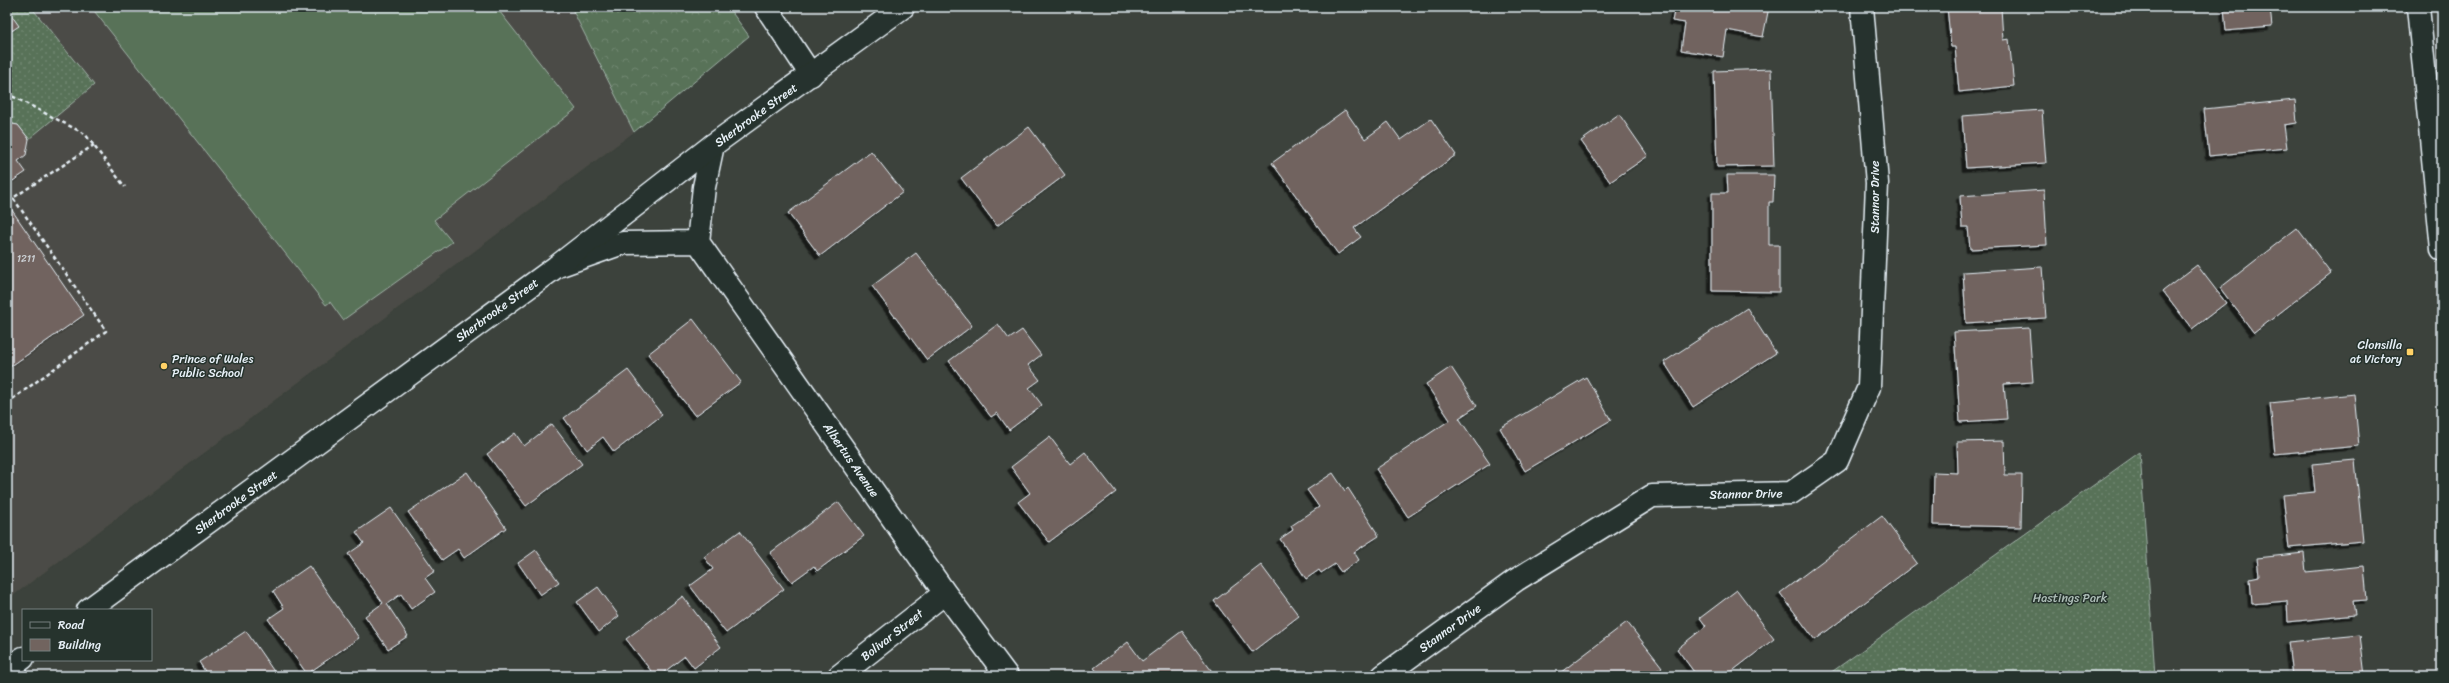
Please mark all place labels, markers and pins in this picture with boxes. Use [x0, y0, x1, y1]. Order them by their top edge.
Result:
place label: Clonsilla at Victory [2350, 334, 2403, 370]
marker: Clonsilla at Victory [2405, 347, 2415, 357]
place label: Prince of Wales Public School [172, 348, 254, 384]
marker: Prince of Wales Public School [159, 361, 169, 371]

